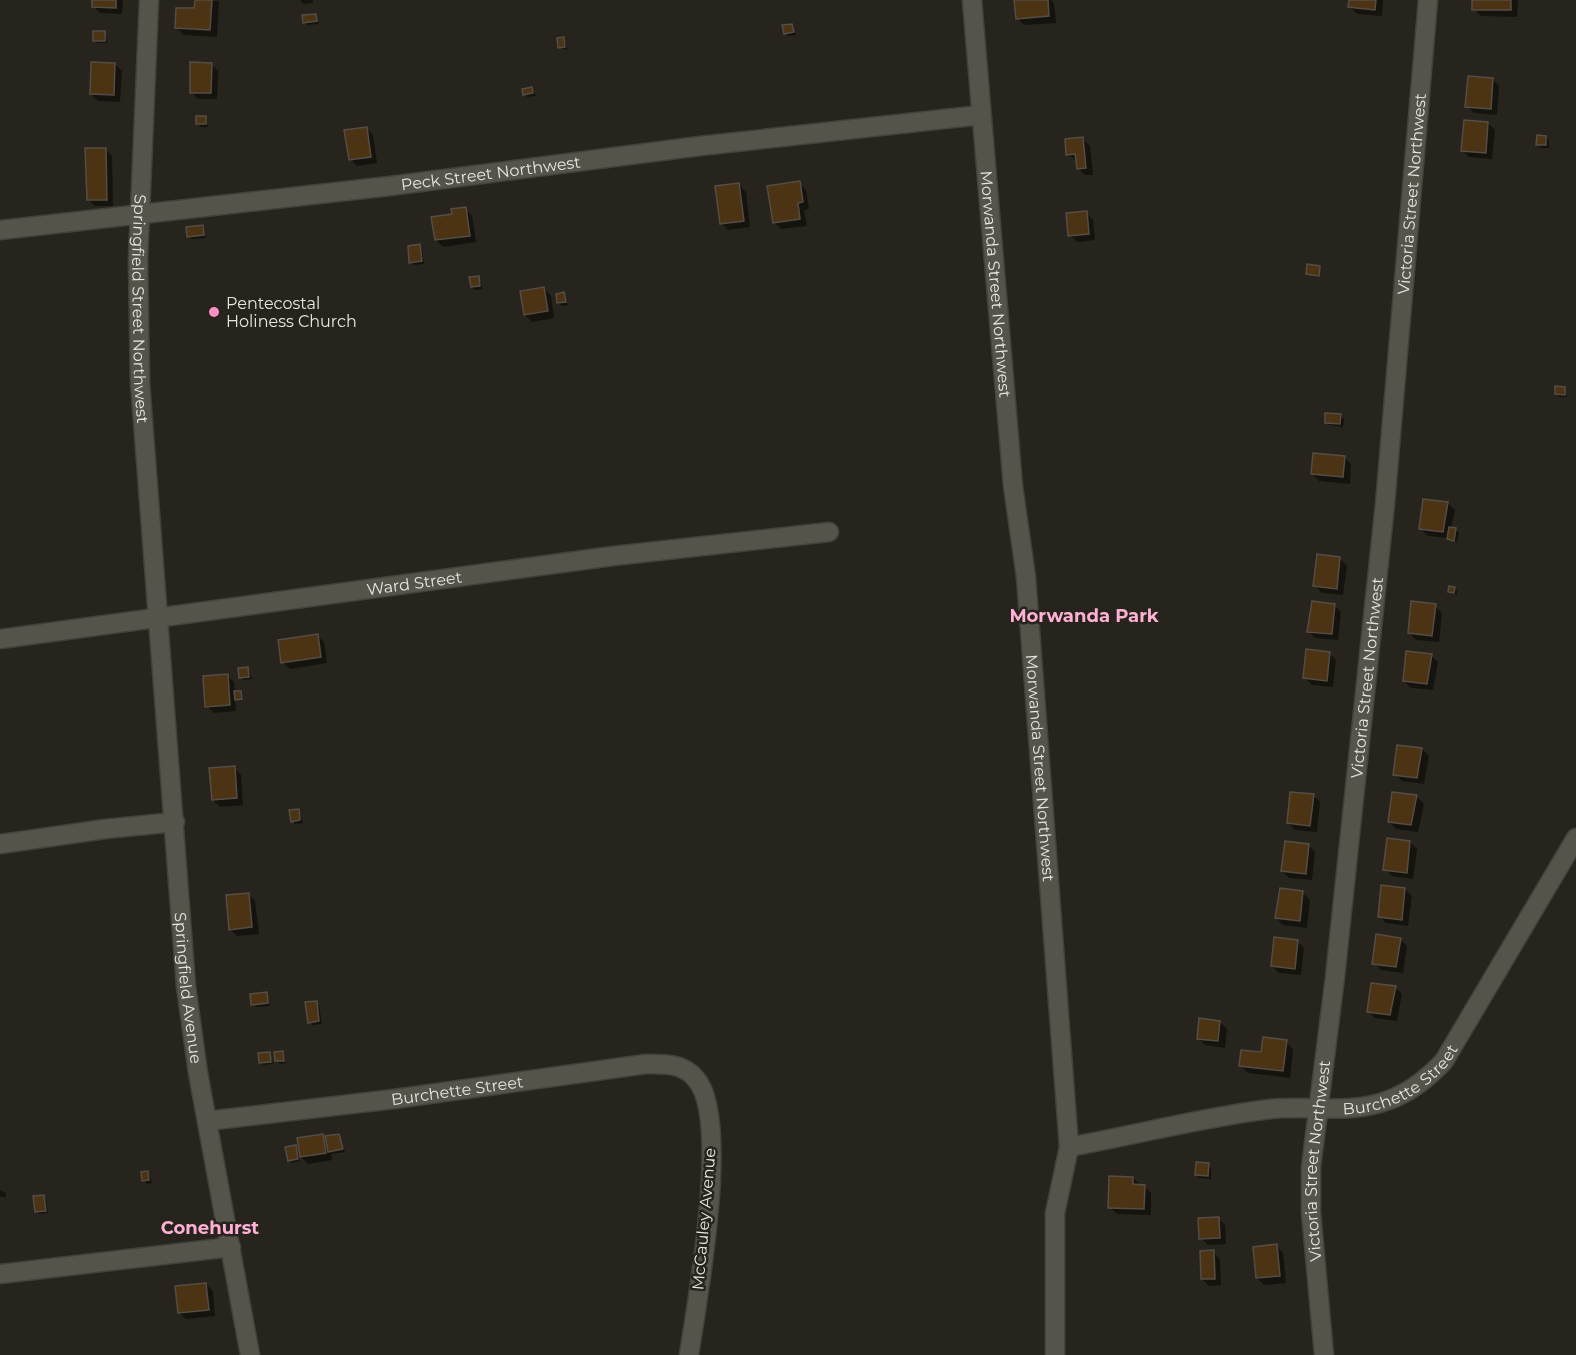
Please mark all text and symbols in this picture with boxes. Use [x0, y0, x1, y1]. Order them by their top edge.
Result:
street label: Victoria Street Northwest [1393, 92, 1430, 295]
street label: Peck Street Northwest [400, 152, 582, 194]
street label: Morwanda Street Northwest [977, 170, 1015, 399]
street label: Springfield Street Northwest [128, 194, 153, 424]
place label: Pentecostal Holiness Church [226, 294, 357, 331]
marker: Pentecostal Holiness Church [207, 305, 221, 319]
street label: Ward Street [365, 567, 464, 599]
street label: Victoria Street Northwest [1347, 576, 1387, 779]
district label: Morwanda Park [1009, 605, 1159, 627]
street label: Morwanda Street Northwest [1022, 653, 1058, 883]
street label: Springfield Avenue [171, 911, 206, 1065]
street label: Burchette Street [1342, 1040, 1462, 1118]
street label: Victoria Street Northwest [1301, 1059, 1334, 1262]
street label: Burchette Street [390, 1072, 525, 1109]
street label: McCauley Avenue [688, 1147, 720, 1291]
district label: Conehurst [161, 1217, 259, 1239]

